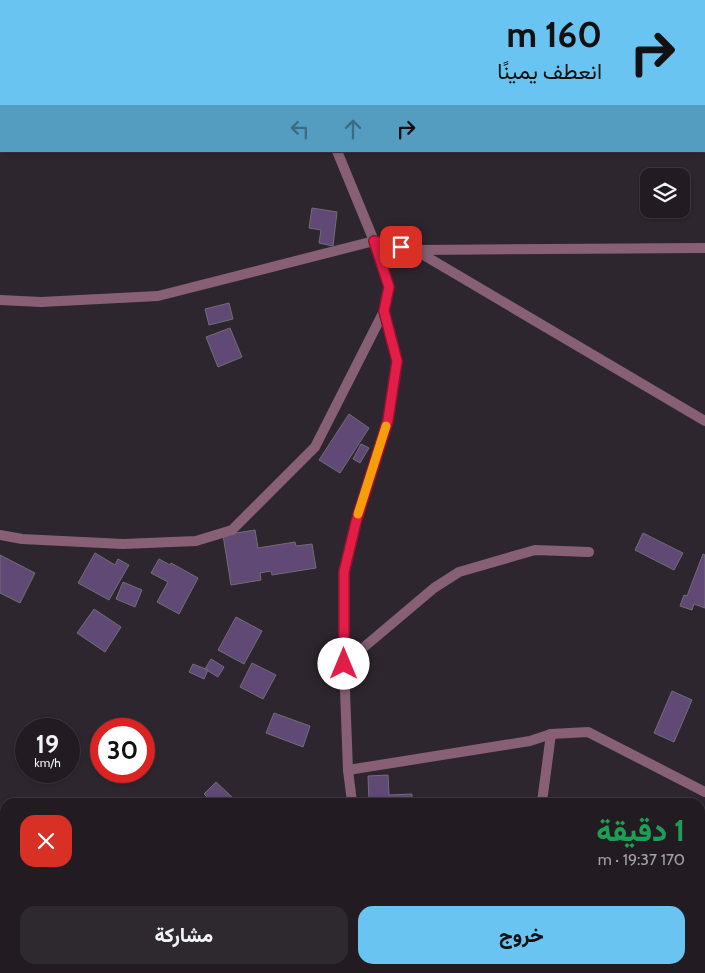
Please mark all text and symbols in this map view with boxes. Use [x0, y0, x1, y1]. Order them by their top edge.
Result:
text: 160 m [506, 13, 602, 56]
icon: right [620, 20, 685, 85]
text: انعطف يمينًا [497, 58, 602, 85]
icon: left [286, 115, 314, 143]
icon: ahead [339, 115, 367, 143]
icon: right [392, 115, 420, 143]
map controls [640, 168, 690, 218]
button: layers [640, 168, 690, 218]
pin [380, 226, 422, 268]
icon: arrive [387, 233, 415, 261]
position arrow [317, 637, 369, 689]
speed limit sign: 30 [90, 718, 155, 783]
text: 19 [36, 729, 59, 759]
text: km/h [34, 755, 61, 770]
text: 1 دقيقة [596, 812, 685, 849]
button: close [20, 815, 72, 867]
text: 170 m · 19:37 [598, 850, 685, 869]
button: مشاركة [20, 906, 348, 964]
button: خروج [358, 906, 685, 964]

